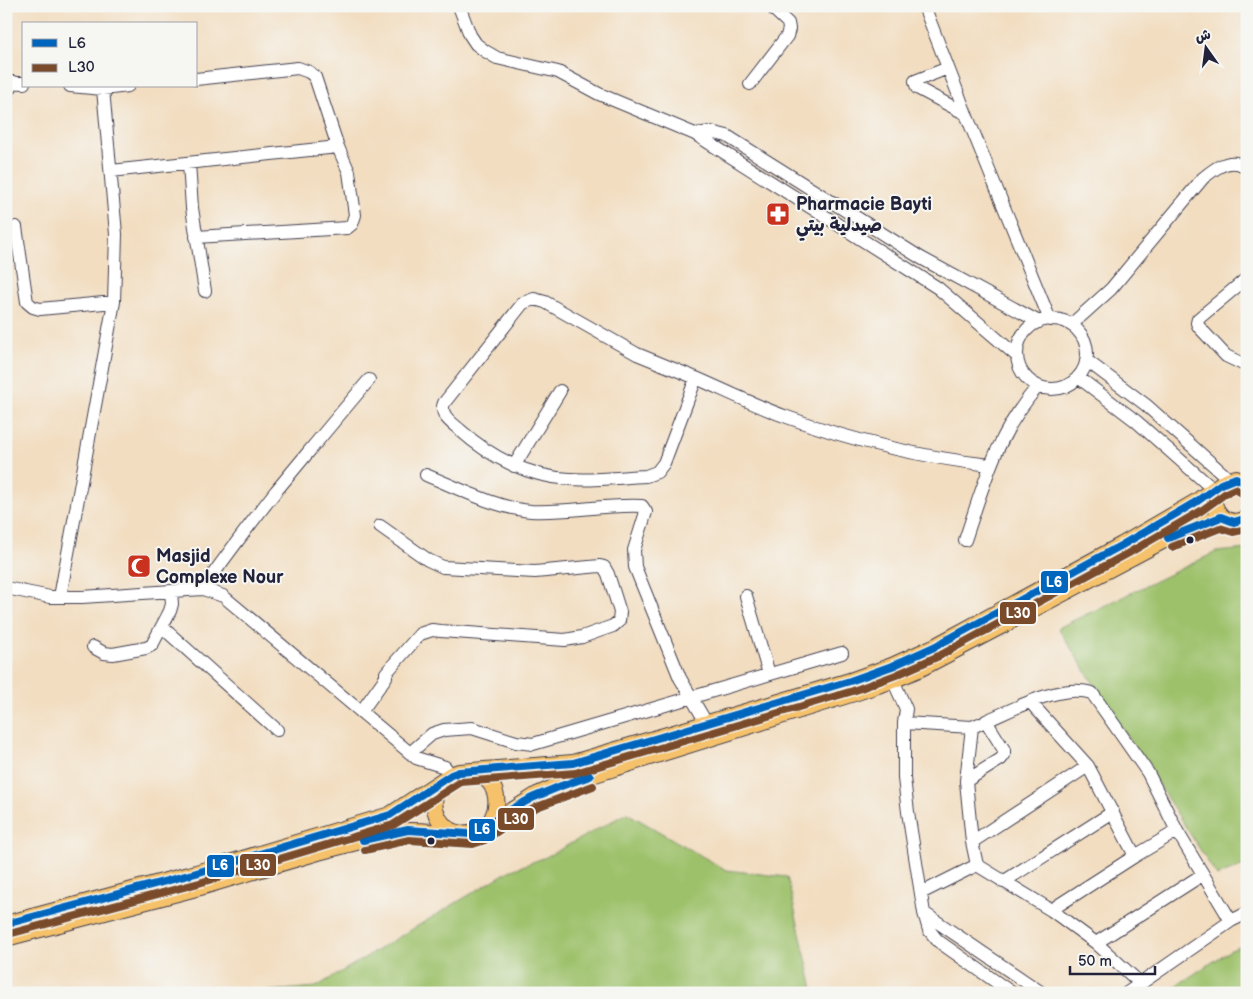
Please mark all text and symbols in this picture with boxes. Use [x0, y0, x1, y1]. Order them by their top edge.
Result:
legend [22, 22, 198, 88]
north arrow [1180, 22, 1230, 72]
text: ش [1193, 26, 1213, 46]
text: L6 [68, 34, 86, 53]
text: L30 [68, 58, 95, 77]
place label: Pharmacie Bayti صيدلية بيتي [796, 194, 932, 241]
pharmacy icon: Pharmacie Bayti صيدلية بيتي [765, 201, 791, 227]
unlabelled marker [1185, 535, 1195, 545]
place label: Masjid Complexe Nour [156, 546, 284, 588]
mosque icon: Masjid Complexe Nour [126, 553, 152, 579]
line badge: L6 [1040, 570, 1069, 594]
text: L6 [1046, 574, 1062, 591]
line badge: L30 [999, 601, 1037, 625]
text: L30 [1006, 605, 1031, 622]
line badge: L30 [497, 807, 535, 831]
text: L30 [504, 811, 529, 828]
line badge: L6 [468, 818, 496, 842]
text: L6 [474, 821, 490, 838]
unlabelled marker [426, 836, 436, 846]
line badge: L30 [239, 853, 277, 877]
line badge: L6 [206, 854, 235, 878]
text: L6 [212, 857, 228, 874]
text: L30 [246, 857, 271, 874]
scale bar [1070, 944, 1156, 976]
text: 50 m [1078, 952, 1112, 971]

